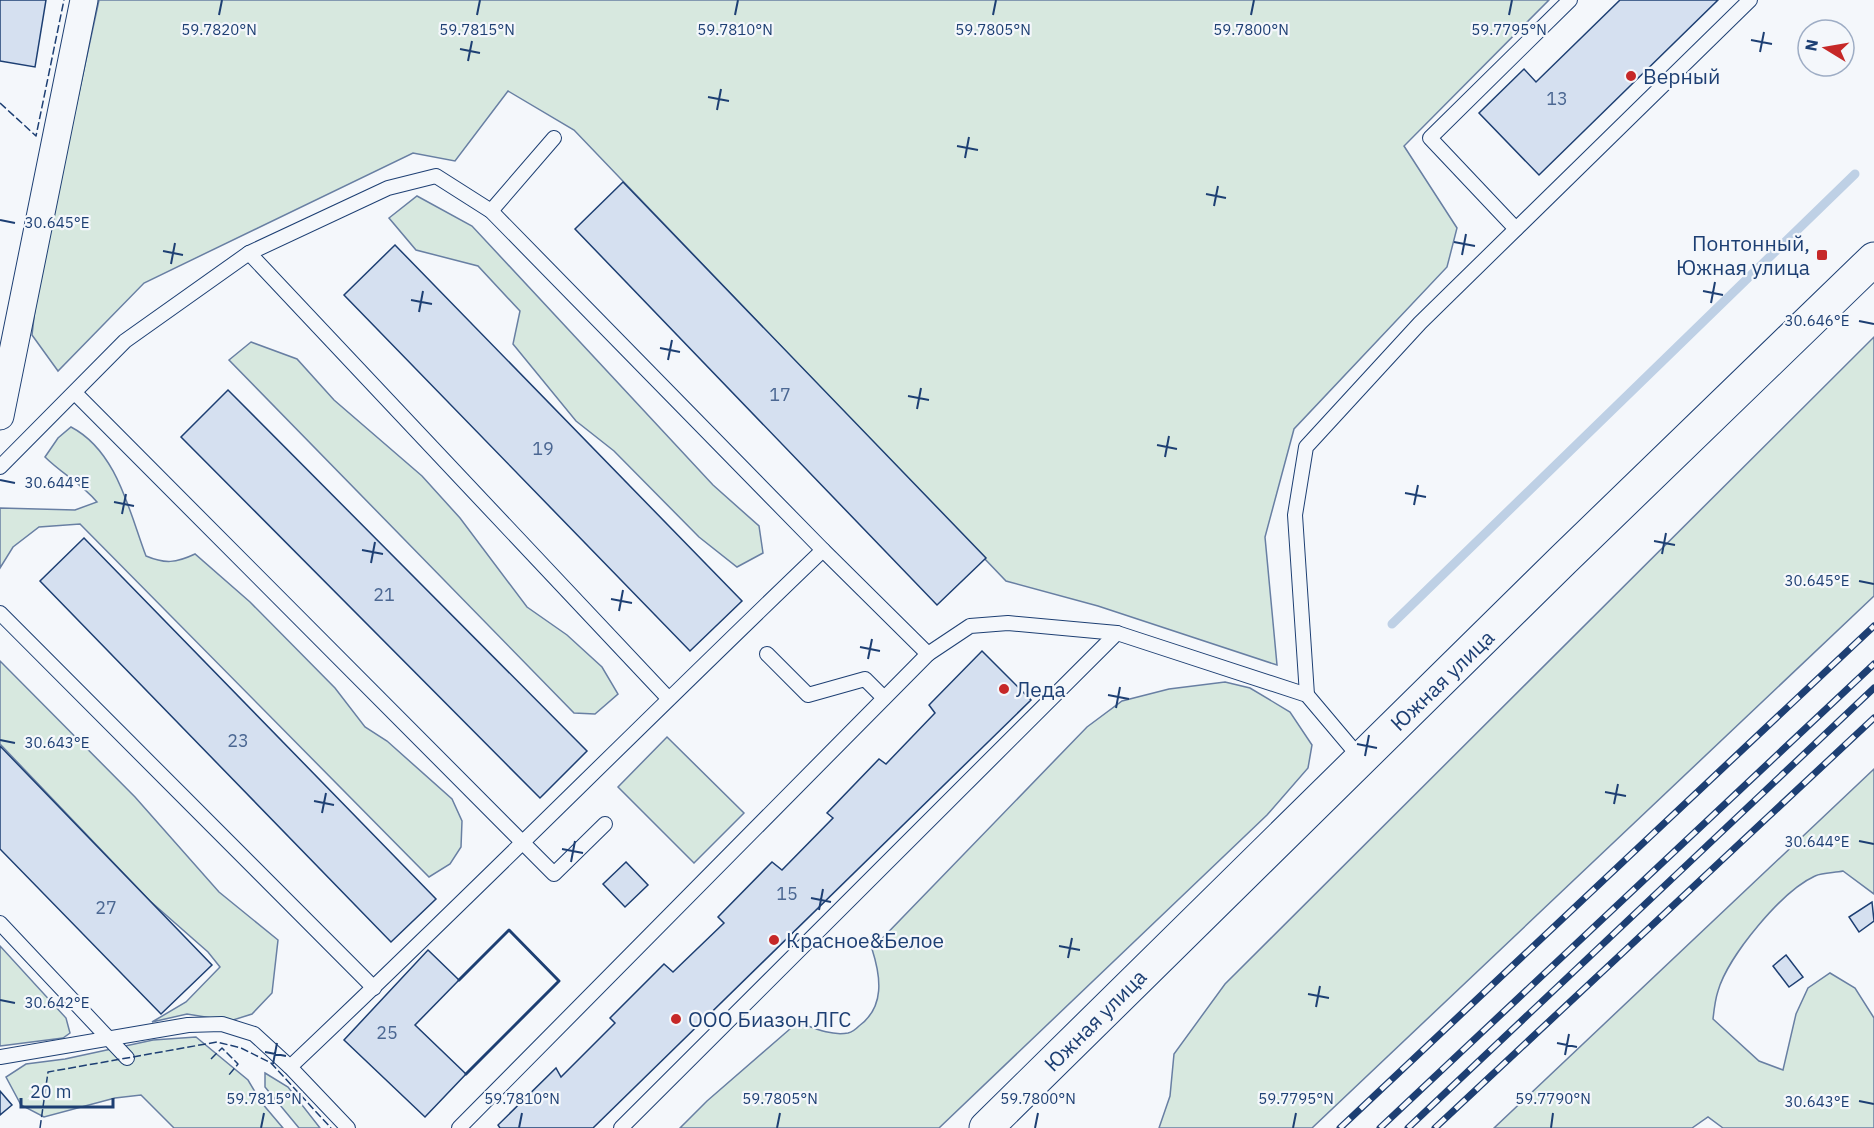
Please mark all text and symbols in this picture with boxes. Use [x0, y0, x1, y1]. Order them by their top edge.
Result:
north arrow [1796, 18, 1856, 78]
text: 59.7820°N [181, 20, 257, 39]
text: 59.7815°N [439, 20, 515, 39]
text: 59.7810°N [697, 20, 773, 39]
text: 59.7805°N [955, 20, 1031, 39]
text: 59.7800°N [1213, 20, 1289, 39]
text: 59.7795°N [1471, 20, 1547, 39]
text: N [1800, 38, 1822, 53]
place label: Верный [1643, 62, 1720, 90]
marker: Верный [1624, 69, 1638, 83]
house number: 13 [1546, 87, 1568, 110]
text: 30.645°E [25, 213, 89, 232]
place label: Понтонный, Южная улица [1676, 229, 1810, 281]
marker: Понтонный, Южная улица [1815, 248, 1829, 262]
text: 30.646°E [1785, 311, 1849, 330]
house number: 17 [769, 383, 791, 406]
house number: 19 [532, 437, 554, 460]
text: 30.644°E [25, 473, 89, 492]
text: 30.645°E [1785, 571, 1849, 590]
house number: 21 [373, 583, 395, 606]
street label: Южная улица [1384, 623, 1500, 737]
place label: Леда [1016, 675, 1066, 703]
marker: Леда [997, 682, 1011, 696]
house number: 23 [227, 729, 249, 752]
text: 30.643°E [25, 733, 89, 752]
text: 30.644°E [1785, 832, 1849, 851]
house number: 15 [776, 882, 798, 905]
house number: 27 [95, 896, 117, 919]
place label: Красное&Белое [786, 926, 944, 954]
marker: Красное&Белое [767, 933, 781, 947]
street label: Южная улица [1038, 963, 1152, 1077]
text: 30.642°E [25, 993, 89, 1012]
place label: ООО Биазон ЛГС [688, 1005, 851, 1033]
marker: ООО Биазон ЛГС [669, 1012, 683, 1026]
house number: 25 [376, 1021, 398, 1044]
scale bar [21, 1071, 112, 1109]
text: 20 m [30, 1080, 72, 1103]
text: 59.7815°N [226, 1089, 302, 1108]
text: 59.7810°N [484, 1089, 560, 1108]
text: 59.7805°N [742, 1089, 818, 1108]
text: 59.7800°N [1000, 1089, 1076, 1108]
text: 59.7795°N [1258, 1089, 1334, 1108]
text: 59.7790°N [1515, 1089, 1591, 1108]
text: 30.643°E [1785, 1092, 1849, 1111]

